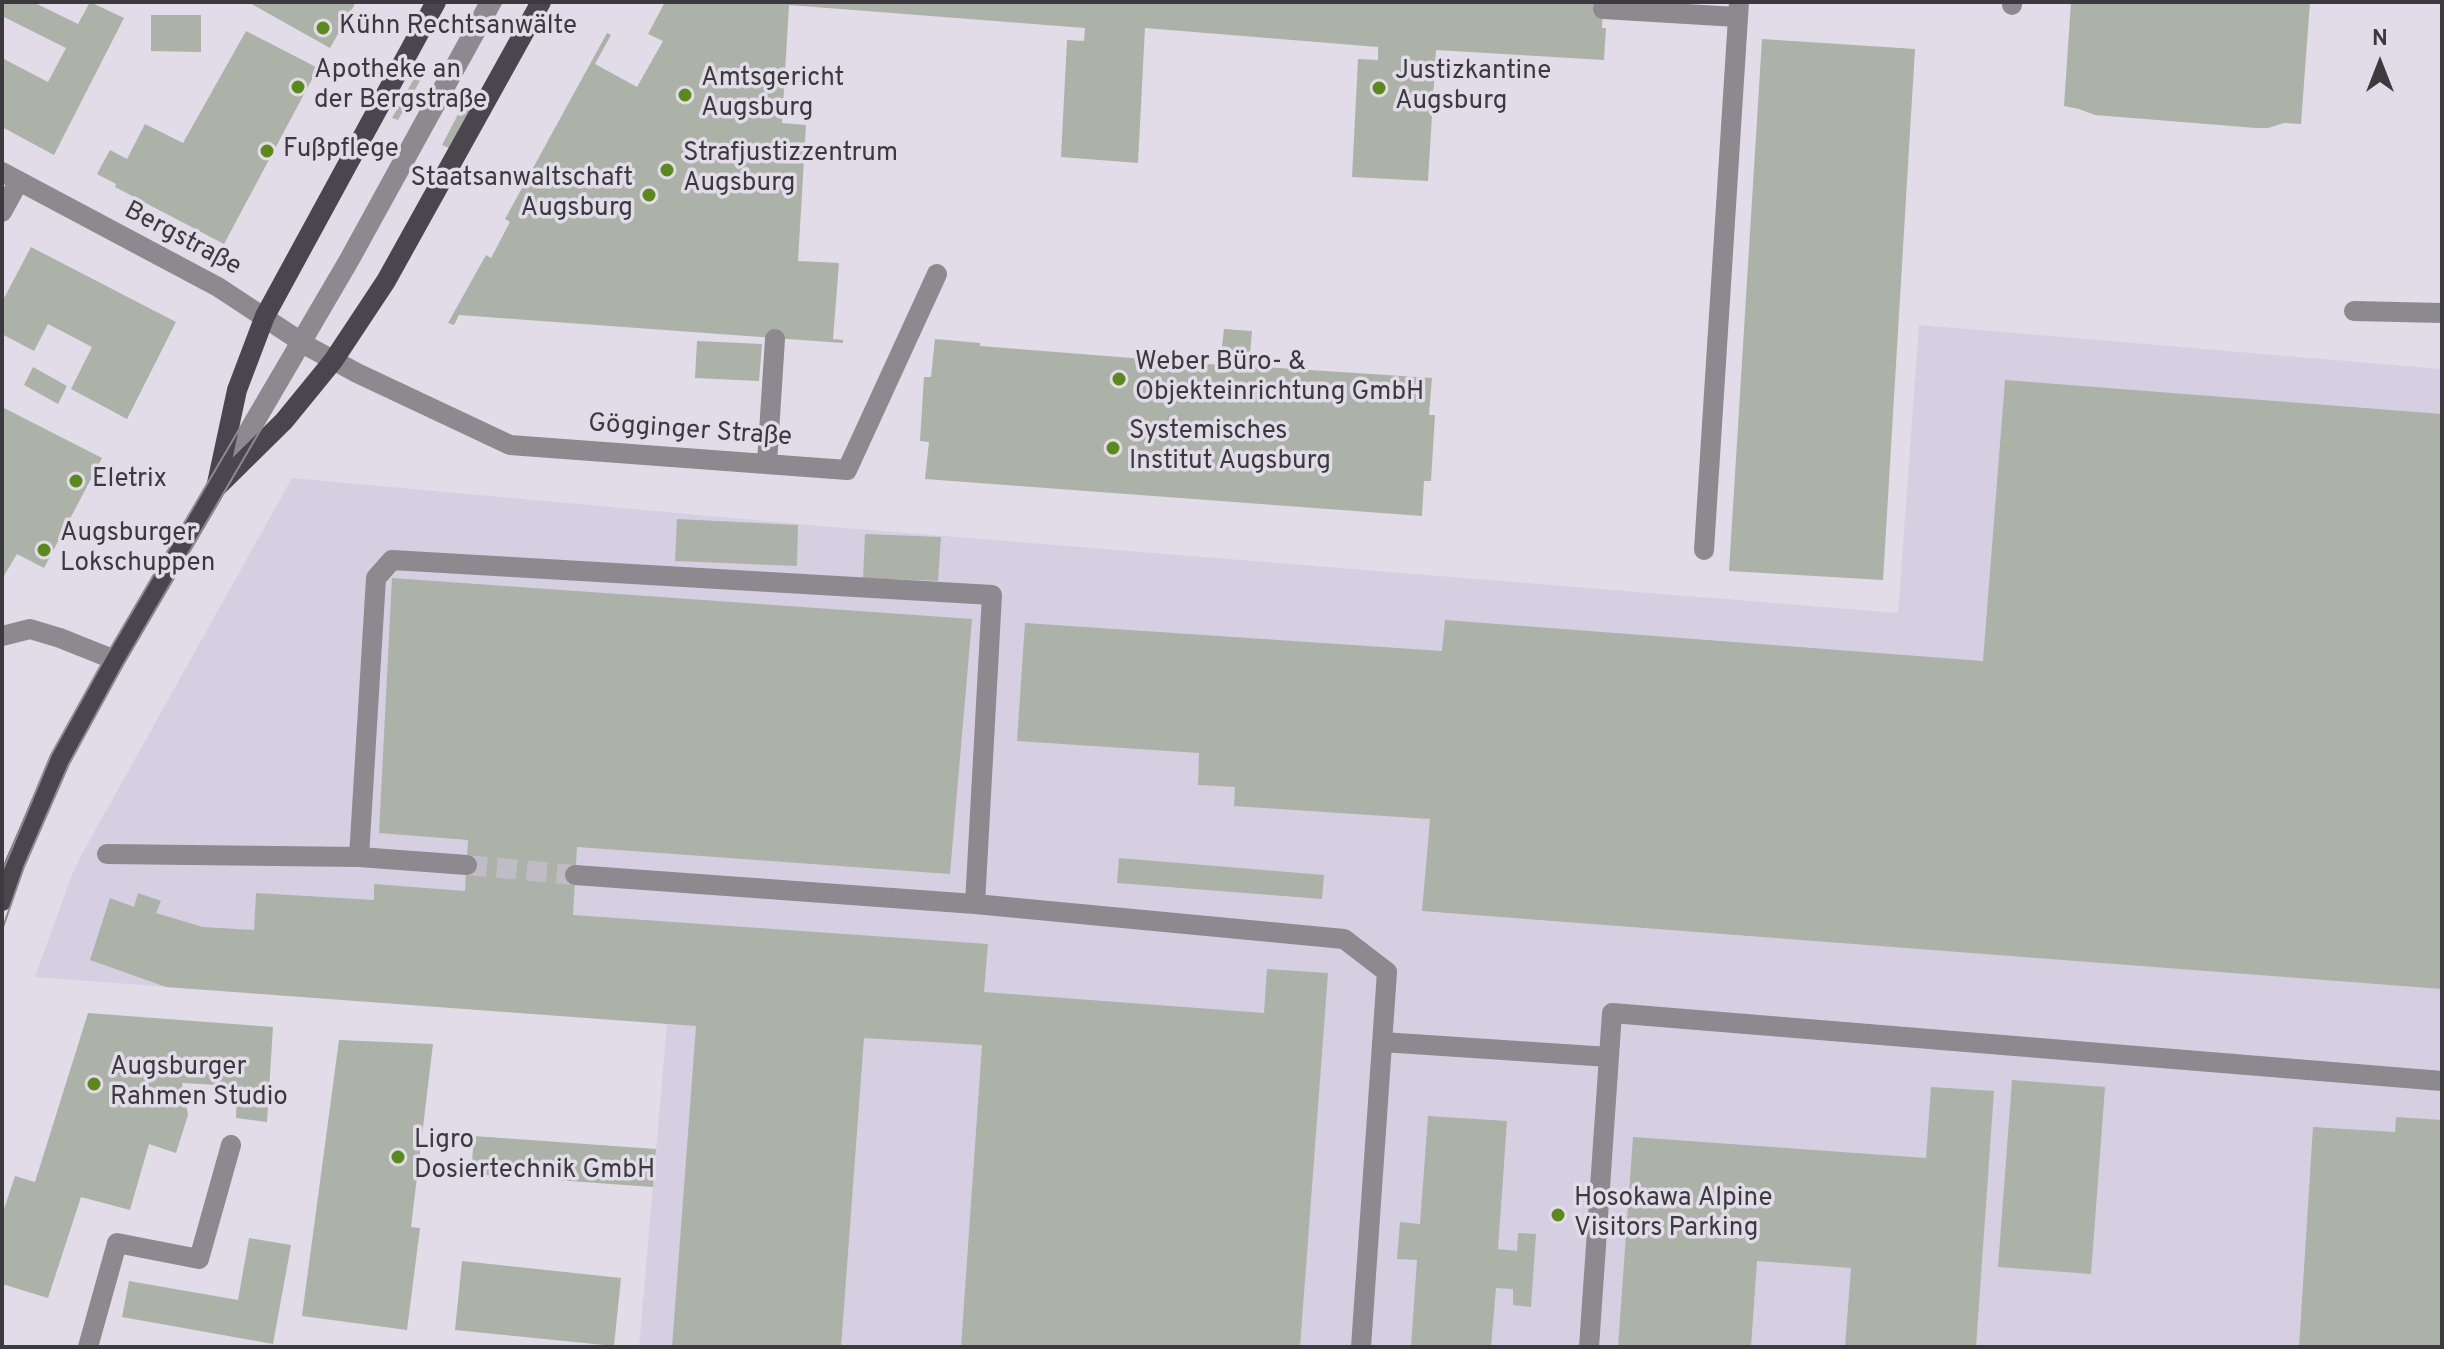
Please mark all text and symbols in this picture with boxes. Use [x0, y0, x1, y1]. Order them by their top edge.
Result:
place label: Kühn Rechtsanwälte [339, 12, 577, 44]
marker: Kühn Rechtsanwälte [314, 19, 332, 37]
north arrow [2340, 24, 2420, 104]
text: N [2372, 26, 2388, 53]
place label: Apotheke an der Bergstraße [314, 56, 487, 118]
place label: Justizkantine Augsburg [1395, 57, 1551, 118]
place label: Amtsgericht Augsburg [701, 64, 844, 126]
marker: Apotheke an der Bergstraße [289, 78, 307, 96]
marker: Justizkantine Augsburg [1370, 79, 1388, 97]
marker: Amtsgericht Augsburg [676, 86, 694, 104]
place label: Fußpflege [283, 135, 399, 167]
place label: Strafjustizzentrum Augsburg [683, 139, 898, 200]
marker: Fußpflege [258, 142, 276, 160]
marker: Strafjustizzentrum Augsburg [658, 161, 676, 179]
place label: Staatsanwaltschaft Augsburg [411, 164, 633, 226]
marker: Staatsanwaltschaft Augsburg [640, 186, 658, 204]
street label: Bergstraße [118, 196, 246, 284]
place label: Weber Büro- & Objekteinrichtung GmbH [1135, 348, 1424, 410]
marker: Weber Büro- & Objekteinrichtung GmbH [1110, 370, 1128, 388]
street label: Gögginger Straße [587, 409, 793, 455]
place label: Systemisches Institut Augsburg [1129, 417, 1331, 478]
marker: Systemisches Institut Augsburg [1104, 439, 1122, 457]
place label: Eletrix [92, 465, 167, 497]
marker: Eletrix [67, 472, 85, 490]
place label: Augsburger Lokschuppen [60, 519, 215, 580]
marker: Augsburger Lokschuppen [35, 541, 53, 559]
place label: Augsburger Rahmen Studio [110, 1053, 288, 1114]
marker: Augsburger Rahmen Studio [85, 1075, 103, 1093]
place label: Ligro Dosiertechnik GmbH [414, 1126, 655, 1188]
marker: Ligro Dosiertechnik GmbH [389, 1148, 407, 1166]
place label: Hosokawa Alpine Visitors Parking [1574, 1184, 1772, 1246]
marker: Hosokawa Alpine Visitors Parking [1549, 1206, 1567, 1224]

